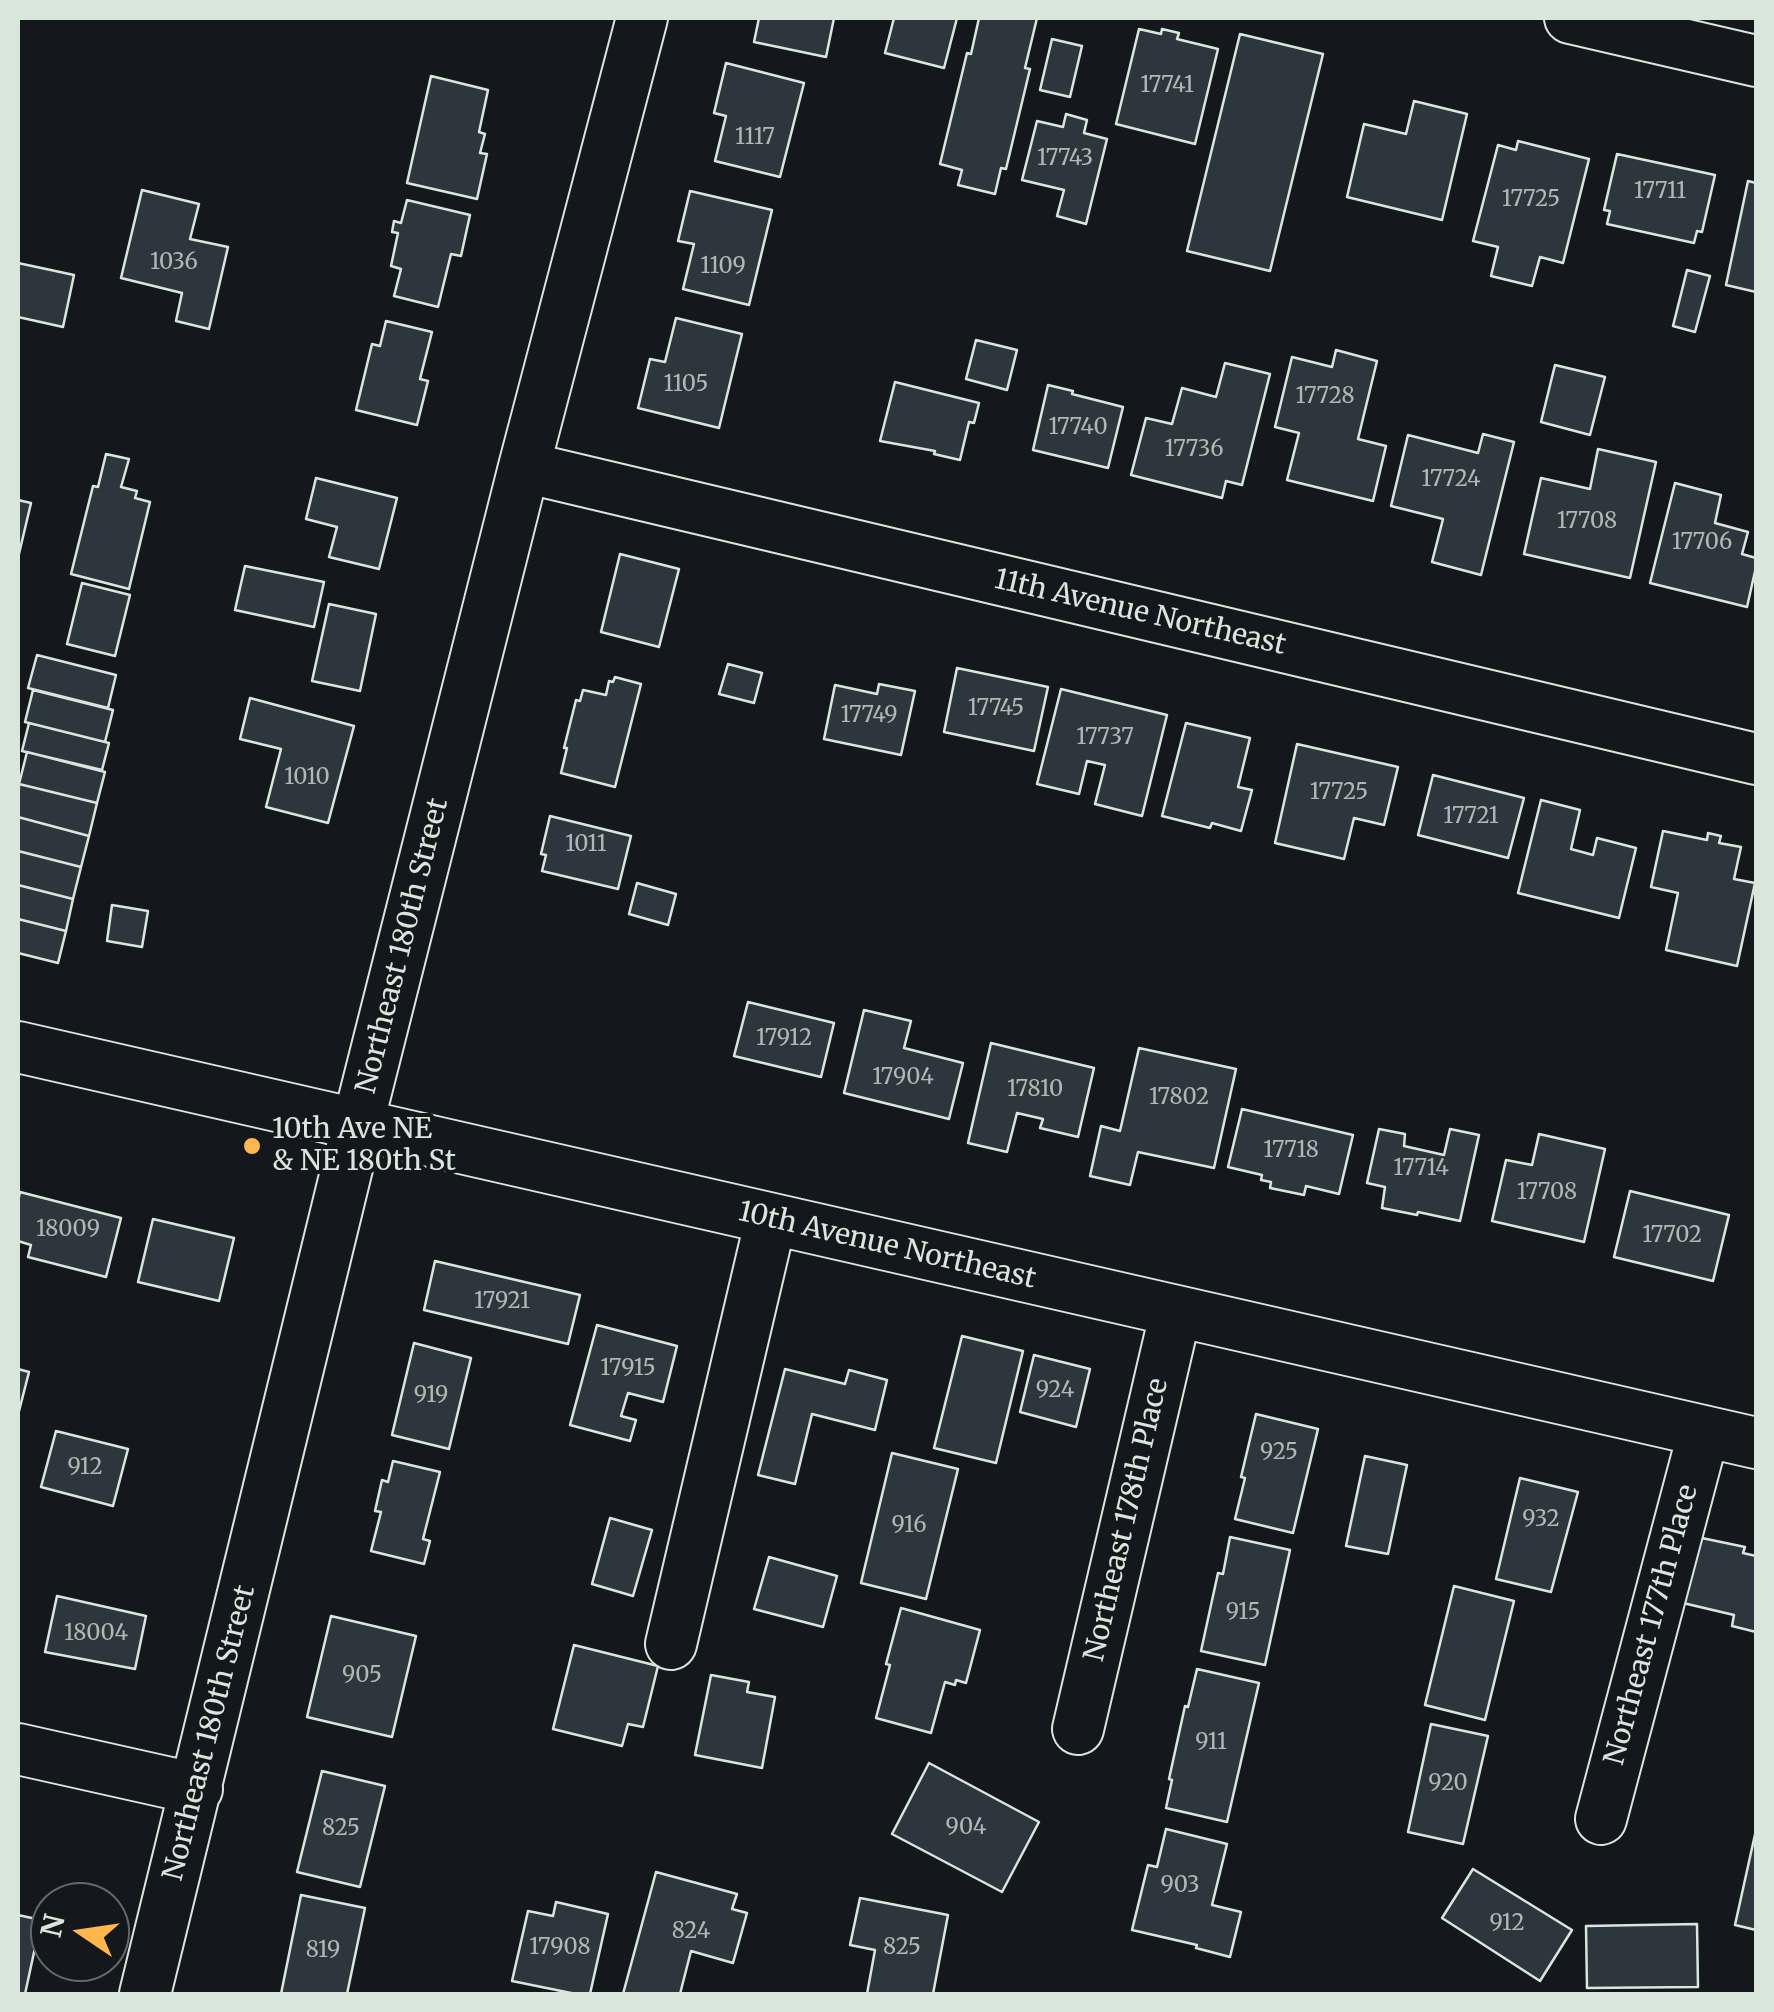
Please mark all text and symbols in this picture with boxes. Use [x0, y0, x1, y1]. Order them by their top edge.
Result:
house number: 17741 [1140, 73, 1194, 99]
house number: 1117 [735, 125, 775, 151]
house number: 17743 [1037, 146, 1093, 172]
house number: 17711 [1634, 179, 1686, 205]
house number: 17725 [1502, 187, 1560, 213]
house number: 1036 [150, 250, 198, 276]
house number: 1109 [700, 254, 746, 280]
house number: 1105 [664, 372, 708, 398]
house number: 17728 [1295, 384, 1355, 410]
house number: 17740 [1048, 415, 1108, 441]
house number: 17736 [1165, 437, 1223, 463]
house number: 17724 [1421, 467, 1481, 493]
house number: 17708 [1557, 509, 1617, 535]
house number: 17706 [1672, 530, 1732, 556]
street label: 11th Avenue Northeast [991, 563, 1289, 663]
house number: 17745 [968, 696, 1024, 722]
house number: 17749 [840, 703, 898, 729]
house number: 17737 [1076, 725, 1134, 751]
house number: 1010 [284, 765, 330, 791]
house number: 17725 [1310, 780, 1368, 806]
street label: Northeast 180th Street [350, 795, 456, 1097]
house number: 17721 [1443, 804, 1499, 830]
house number: 1011 [565, 832, 607, 858]
house number: 17912 [756, 1026, 812, 1052]
house number: 17904 [872, 1065, 934, 1091]
house number: 17810 [1007, 1077, 1063, 1103]
house number: 17802 [1149, 1085, 1209, 1111]
place label: 10th Ave NE & NE 180th St [272, 1113, 456, 1179]
marker: 10th Ave NE & NE 180th St [241, 1135, 263, 1157]
house number: 17718 [1263, 1138, 1319, 1164]
house number: 17714 [1393, 1156, 1449, 1182]
house number: 17708 [1517, 1180, 1577, 1206]
street label: 10th Avenue Northeast [735, 1195, 1039, 1297]
house number: 18009 [36, 1217, 100, 1243]
house number: 17702 [1642, 1223, 1702, 1249]
house number: 17921 [474, 1289, 530, 1315]
house number: 17915 [600, 1356, 656, 1382]
street label: Northeast 178th Place [1078, 1375, 1176, 1665]
house number: 924 [1036, 1378, 1074, 1404]
house number: 919 [414, 1383, 448, 1409]
house number: 925 [1260, 1440, 1298, 1466]
house number: 912 [67, 1455, 103, 1481]
street label: Northeast 177th Place [1598, 1481, 1706, 1769]
house number: 932 [1522, 1507, 1560, 1533]
house number: 916 [892, 1513, 926, 1539]
street label: Northeast 180th Street [157, 1582, 263, 1884]
house number: 915 [1226, 1600, 1260, 1626]
house number: 18004 [64, 1621, 128, 1647]
house number: 905 [342, 1663, 382, 1689]
house number: 911 [1195, 1730, 1227, 1756]
house number: 920 [1428, 1771, 1468, 1797]
house number: 904 [946, 1815, 986, 1841]
house number: 825 [322, 1816, 360, 1842]
house number: 903 [1160, 1873, 1200, 1899]
north arrow [30, 1882, 130, 1982]
text: N [33, 1911, 73, 1941]
house number: 912 [1489, 1911, 1525, 1937]
house number: 824 [672, 1919, 710, 1945]
house number: 17908 [529, 1935, 591, 1961]
house number: 825 [883, 1935, 921, 1961]
house number: 819 [306, 1938, 340, 1964]

